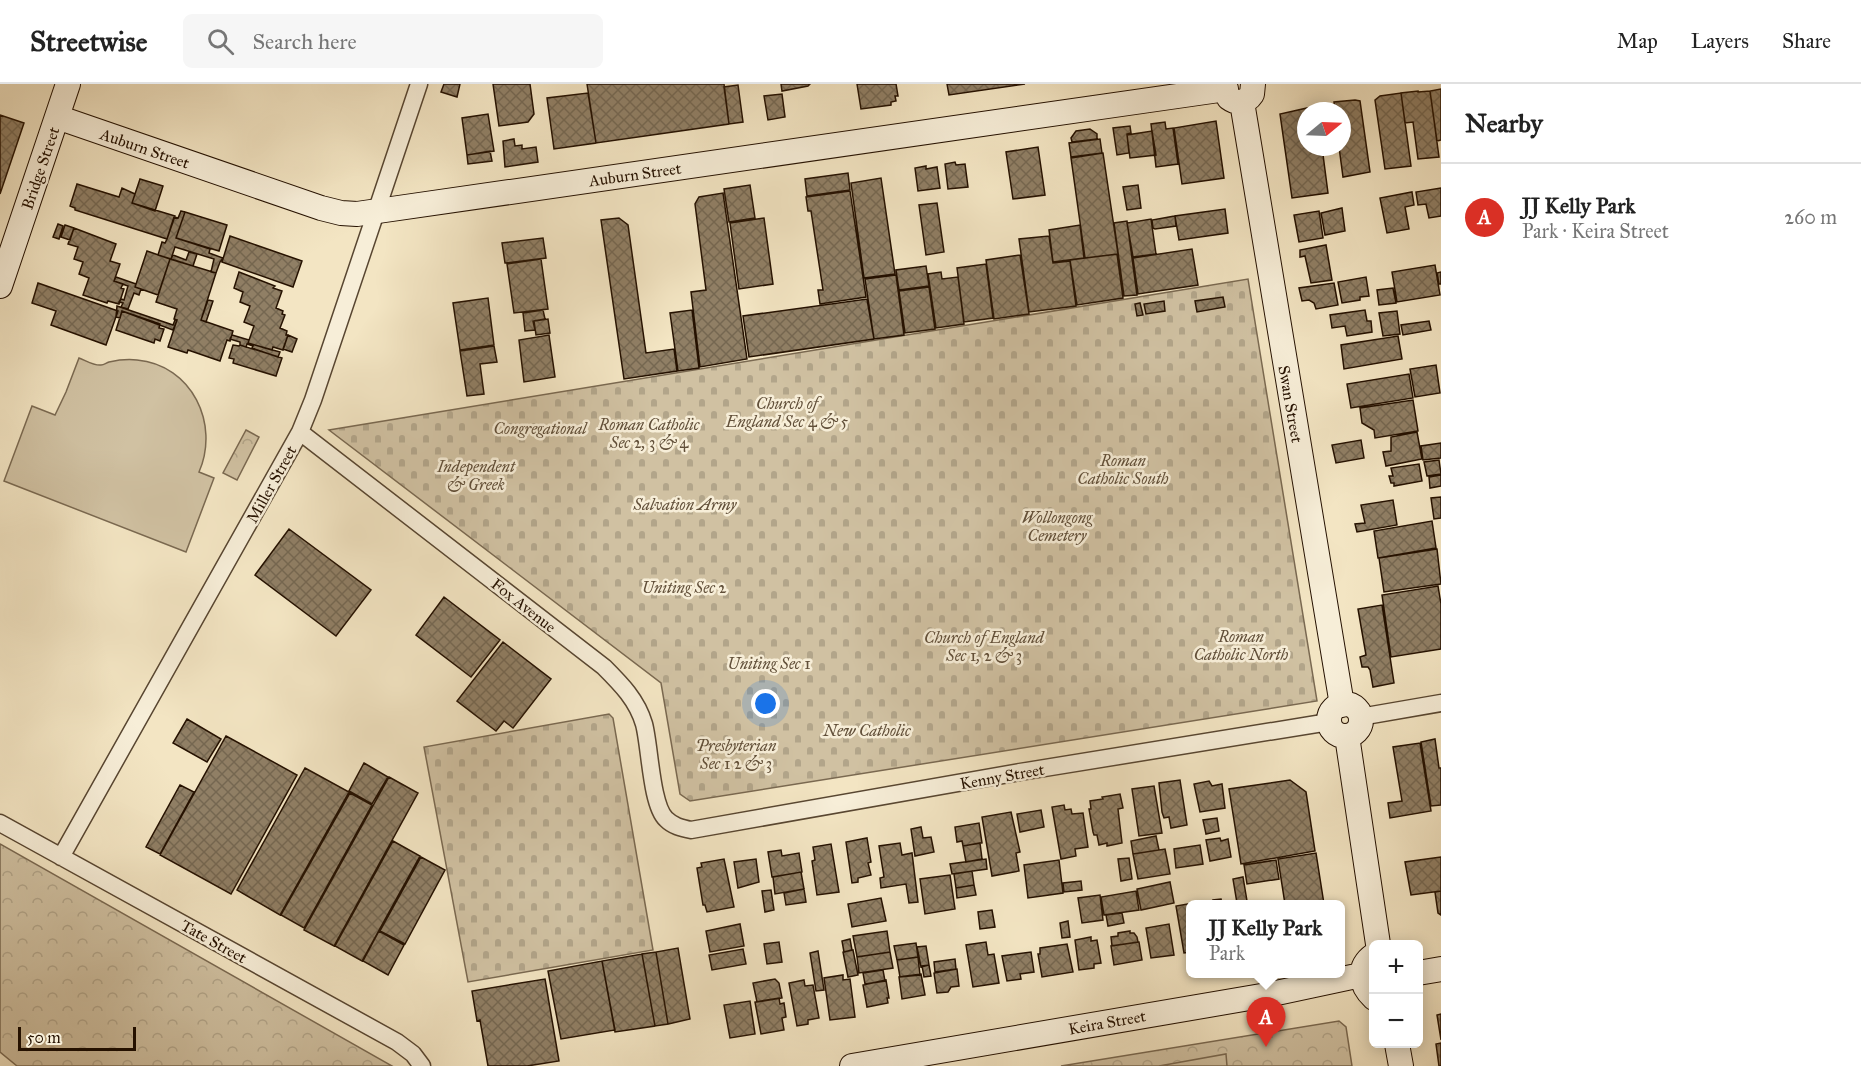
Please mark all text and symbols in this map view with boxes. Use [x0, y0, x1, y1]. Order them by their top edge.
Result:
search box [183, 14, 603, 68]
text: Streetwise [30, 24, 147, 59]
icon: search [204, 25, 237, 58]
text: Search here [252, 28, 357, 55]
text: Map [1617, 28, 1658, 54]
text: Layers [1691, 28, 1749, 54]
text: Share [1782, 28, 1831, 54]
north arrow [1297, 102, 1351, 156]
text: Nearby [1465, 107, 1543, 139]
street label: Bridge Street [17, 124, 65, 212]
street label: Auburn Street [97, 124, 192, 173]
street label: Auburn Street [587, 159, 683, 191]
text: JJ Kelly Park [1522, 192, 1635, 219]
text: A [1478, 205, 1491, 229]
text: 260 m [1784, 205, 1837, 229]
text: Park · Keira Street [1522, 219, 1669, 243]
street label: Swan Street [1274, 364, 1307, 445]
park label: Church of England Sec 4 & 5 [725, 394, 849, 431]
park label: Roman Catholic Sec 2, 3 & 4 [597, 415, 701, 452]
park label: Congregational [493, 419, 588, 438]
street label: Miller Street [242, 442, 301, 526]
park label: Roman Catholic South [1077, 451, 1169, 488]
park label: Independent & Greek [436, 457, 516, 494]
park label: Salvation Army [633, 495, 738, 514]
park label: Wollongong Cemetery [1022, 508, 1093, 545]
street label: Fox Avenue [488, 574, 560, 637]
park label: Uniting Sec 2 [642, 578, 727, 597]
park label: Roman Catholic North [1194, 627, 1289, 664]
park label: Church of England Sec 1, 2 & 3 [924, 628, 1046, 665]
park label: Uniting Sec 1 [727, 654, 811, 673]
your location [751, 689, 780, 718]
park label: New Catholic [822, 721, 912, 740]
park label: Presbyterian Sec 1 2 & 3 [696, 736, 777, 773]
street label: Kenny Street [958, 760, 1046, 793]
popup [1186, 900, 1345, 978]
text: JJ Kelly Park [1209, 914, 1322, 941]
street label: Tate Street [178, 916, 250, 967]
map controls [1369, 940, 1423, 1048]
button: + [1369, 940, 1423, 994]
text: Park [1209, 941, 1245, 965]
button: − [1369, 994, 1423, 1048]
pin: A [1246, 998, 1286, 1047]
street label: Keira Street [1067, 1006, 1148, 1039]
scale bar [18, 1024, 136, 1052]
text: 50 m [27, 1028, 61, 1047]

